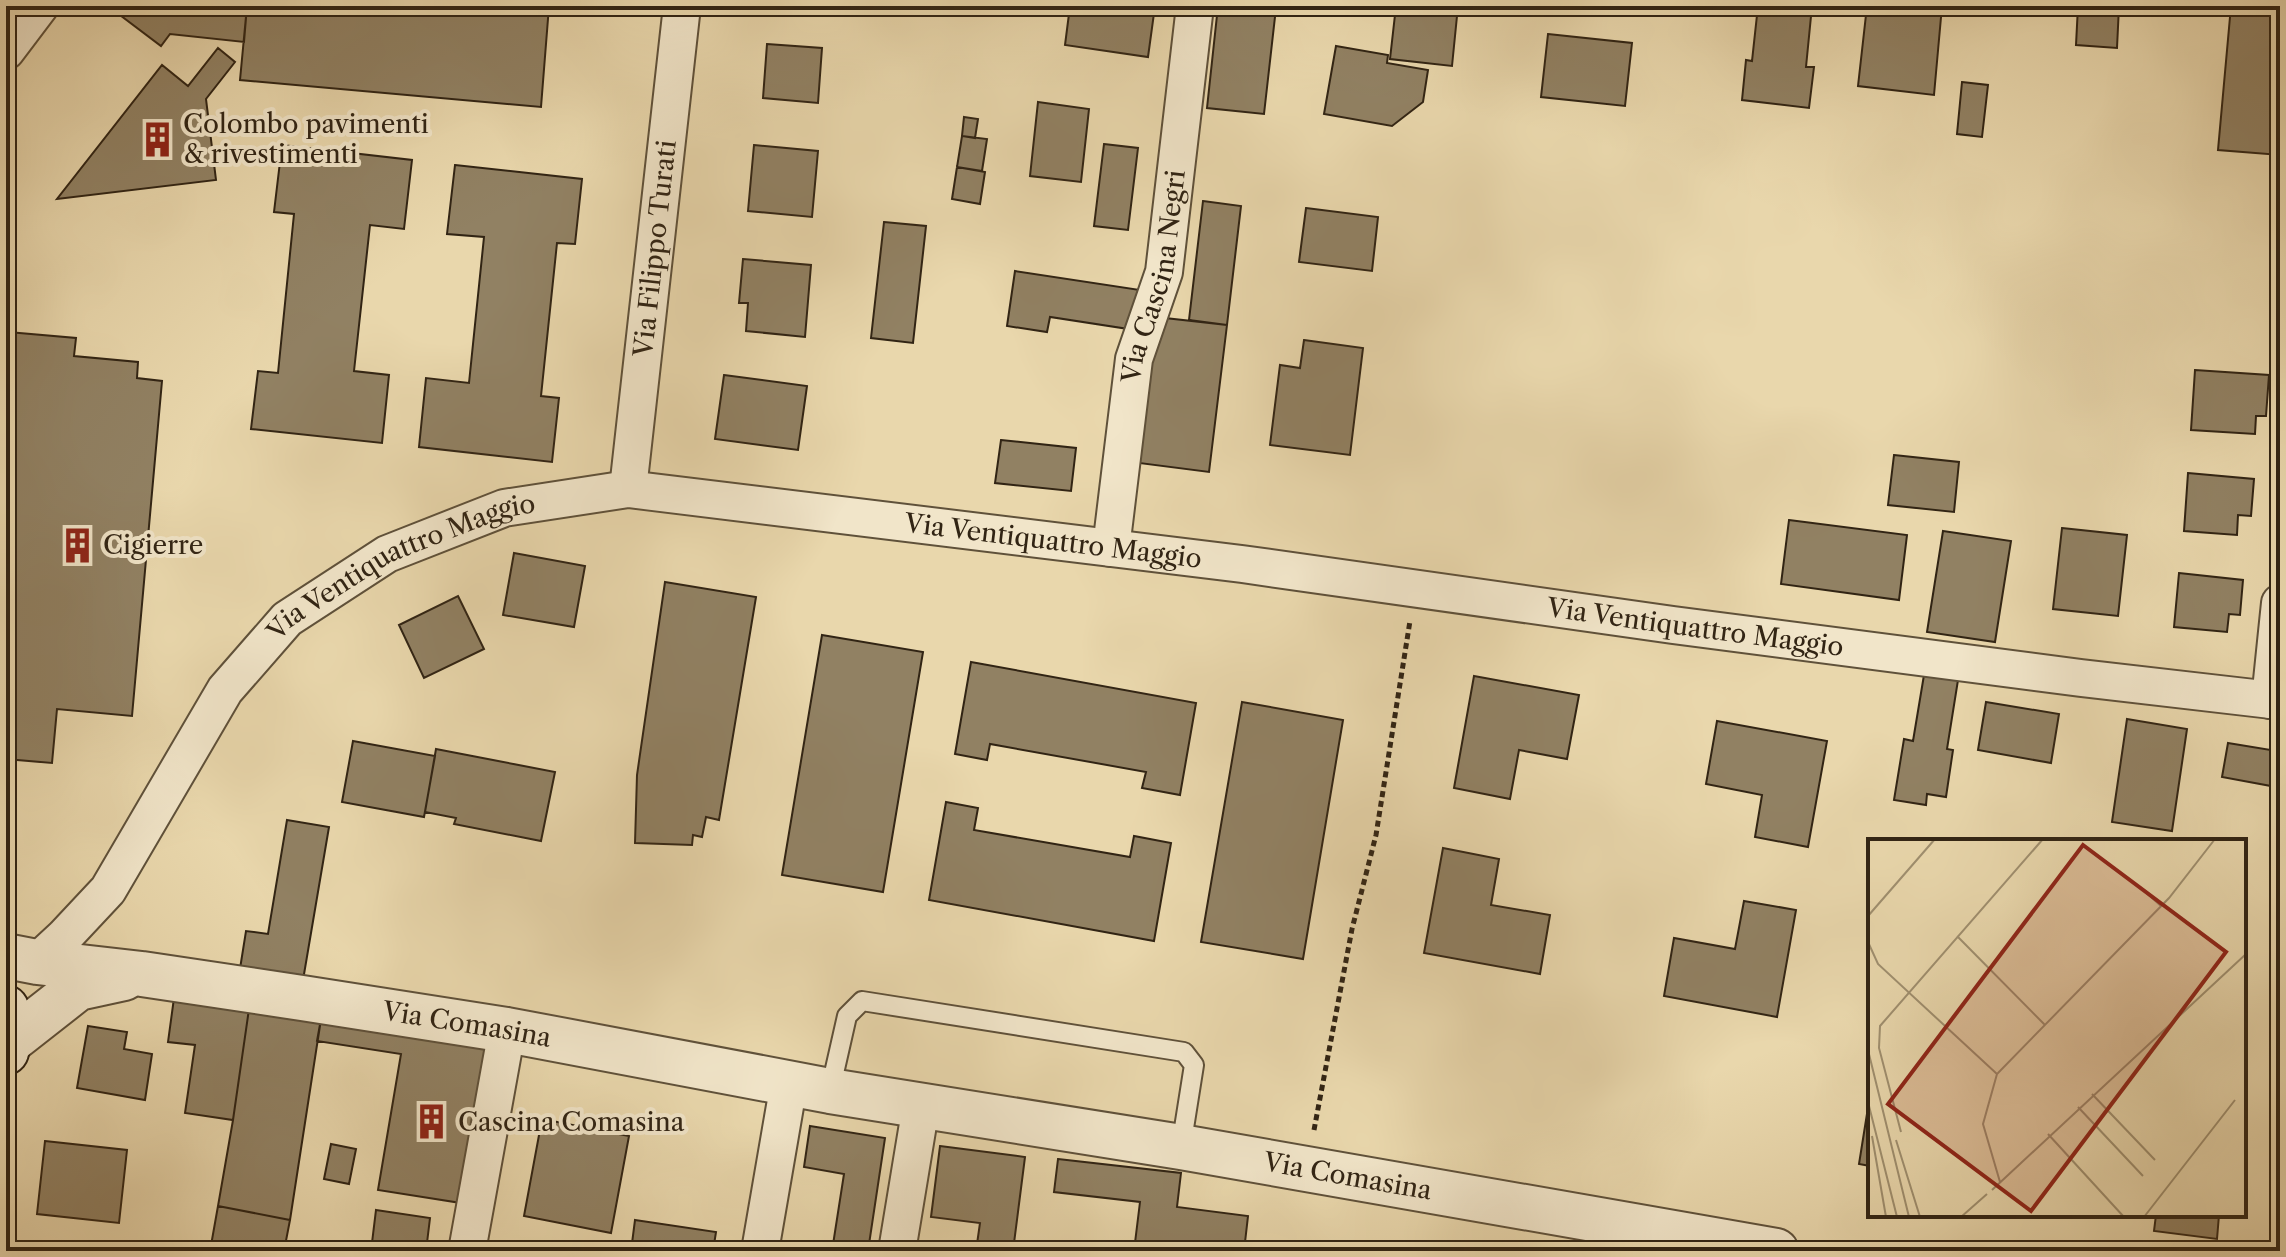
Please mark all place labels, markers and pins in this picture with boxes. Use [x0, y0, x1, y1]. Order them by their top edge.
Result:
place label: Colombo pavimenti & rivestimenti [183, 108, 429, 170]
building icon: Colombo pavimenti & rivestimenti [138, 120, 176, 158]
building icon: Cigierre [58, 526, 96, 564]
place label: Cigierre [103, 529, 203, 561]
building icon: Cascina Comasina [413, 1103, 451, 1141]
place label: Cascina Comasina [458, 1106, 685, 1138]

